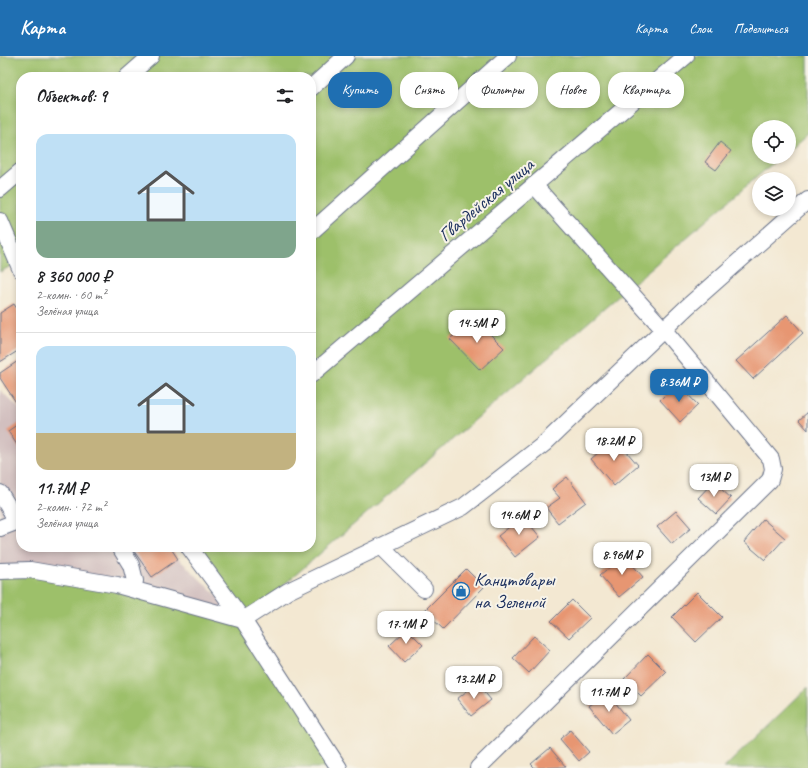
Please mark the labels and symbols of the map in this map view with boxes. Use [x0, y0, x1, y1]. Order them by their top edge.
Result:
street label: Гвардейская улица [433, 152, 540, 247]
pin: 14.5M ₽ [440, 310, 514, 344]
pin: 8.36M ₽ [642, 369, 716, 403]
pin: 18.2M ₽ [577, 428, 651, 462]
pin: 13M ₽ [686, 464, 742, 498]
pin: 14.6M ₽ [482, 502, 556, 536]
pin: 8.96M ₽ [585, 542, 659, 576]
place label: Канцтовары на Зеленой [474, 568, 556, 614]
shop icon: Канцтовары на Зеленой [451, 581, 471, 601]
pin: 17.1M ₽ [369, 611, 443, 645]
pin: 13.2M ₽ [437, 666, 511, 700]
pin: 11.7M ₽ [572, 679, 646, 713]

